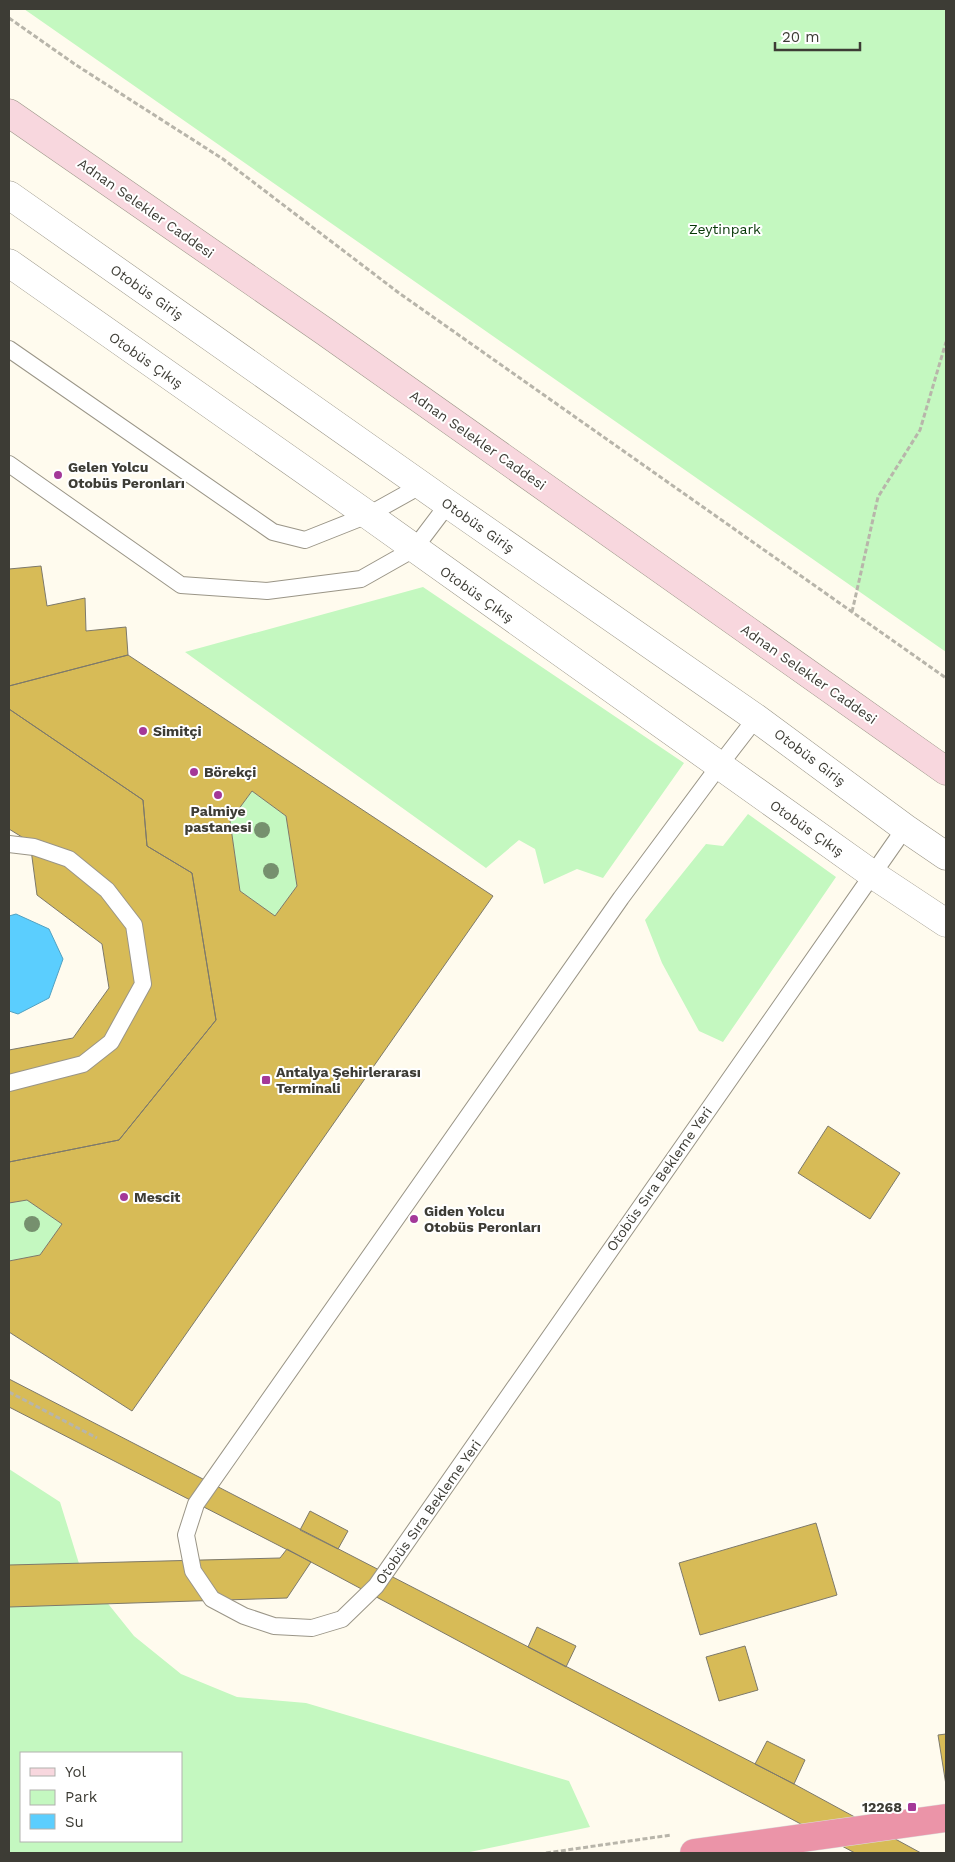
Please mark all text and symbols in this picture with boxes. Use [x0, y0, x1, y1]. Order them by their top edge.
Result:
scale bar [775, 20, 860, 52]
text: 20 m [782, 28, 820, 46]
street label: Adnan Selekler Caddesi [75, 155, 217, 261]
park label: Zeytinpark [689, 221, 761, 237]
street label: Otobüs Giriş [108, 261, 186, 323]
street label: Otobüs Çıkış [106, 329, 186, 391]
street label: Adnan Selekler Caddesi [407, 387, 549, 493]
place label: Gelen Yolcu Otobüs Peronları [68, 459, 185, 491]
marker: Gelen Yolcu Otobüs Peronları [52, 469, 64, 481]
street label: Otobüs Giriş [439, 494, 517, 556]
street label: Otobüs Çıkış [437, 563, 517, 625]
street label: Adnan Selekler Caddesi [738, 621, 880, 727]
place label: Simitçi [153, 723, 201, 739]
marker: Simitçi [137, 725, 149, 737]
street label: Otobüs Giriş [771, 725, 849, 789]
place label: Börekçi [204, 764, 256, 780]
marker: Börekçi [188, 766, 200, 778]
marker: Palmiye pastanesi [212, 789, 224, 801]
street label: Otobüs Çıkış [767, 797, 847, 859]
place label: Palmiye pastanesi [185, 803, 251, 835]
place label: Antalya Şehirlerarası Terminali [276, 1064, 421, 1096]
marker: Antalya Şehirlerarası Terminali [260, 1074, 272, 1086]
street label: Otobüs Sıra Bekleme Yeri [603, 1104, 715, 1254]
place label: Mescit [134, 1189, 180, 1205]
marker: Mescit [118, 1191, 130, 1203]
place label: Giden Yolcu Otobüs Peronları [424, 1203, 541, 1235]
marker: Giden Yolcu Otobüs Peronları [408, 1213, 420, 1225]
street label: Otobüs Sıra Bekleme Yeri [372, 1437, 484, 1587]
legend [20, 1752, 182, 1842]
text: Yol [65, 1763, 87, 1781]
text: Park [65, 1788, 98, 1806]
place label: 12268 [862, 1799, 902, 1815]
marker: 12268 [906, 1801, 918, 1813]
text: Su [65, 1813, 84, 1831]

